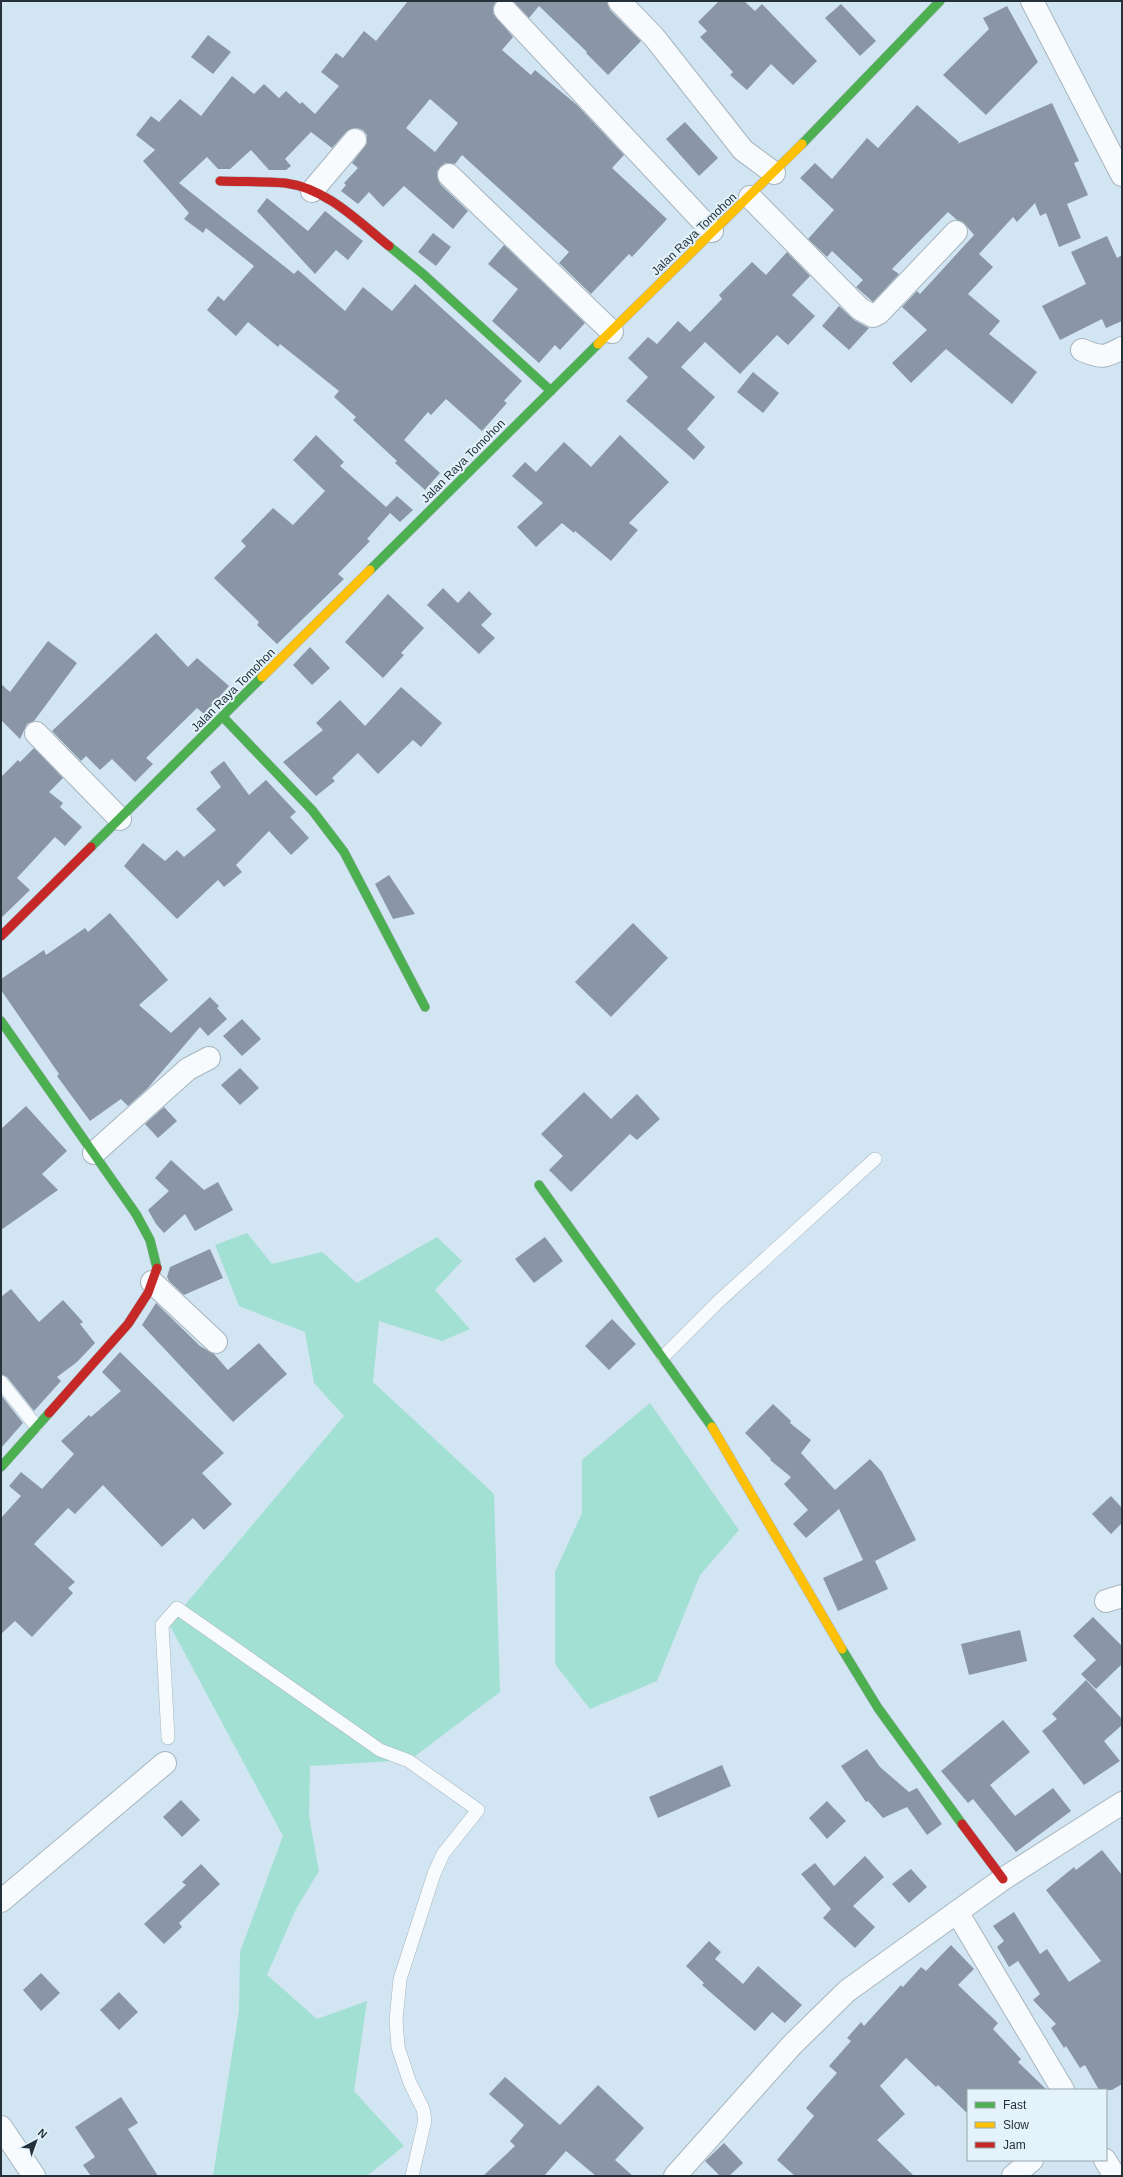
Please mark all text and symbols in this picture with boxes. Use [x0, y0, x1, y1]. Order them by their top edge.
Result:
street label: Jalan Raya Tomohon [649, 190, 739, 278]
street label: Jalan Raya Tomohon [418, 416, 508, 506]
street label: Jalan Raya Tomohon [188, 645, 278, 735]
legend [967, 2089, 1107, 2161]
text: Fast [1003, 2098, 1027, 2112]
text: Slow [1003, 2118, 1029, 2132]
north arrow [16, 2121, 56, 2161]
text: N [36, 2126, 50, 2141]
text: Jam [1003, 2138, 1026, 2152]

